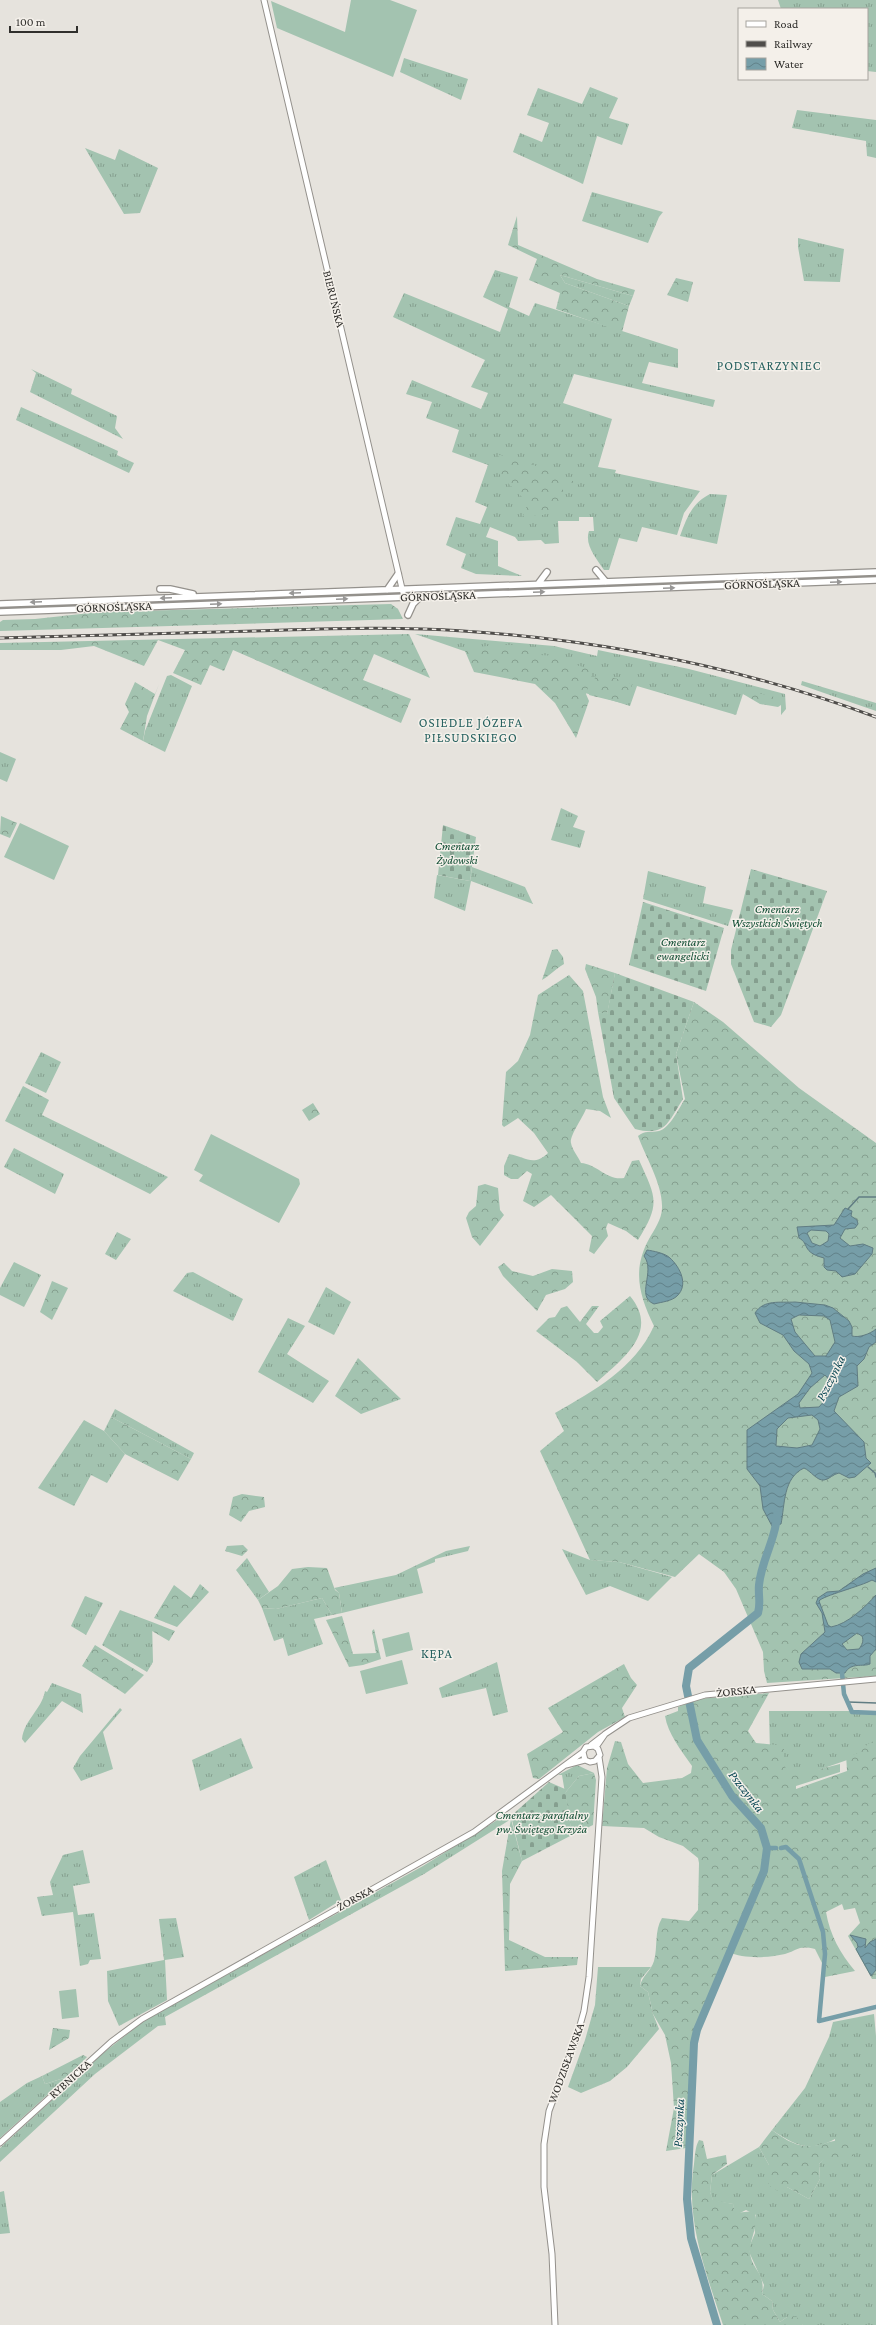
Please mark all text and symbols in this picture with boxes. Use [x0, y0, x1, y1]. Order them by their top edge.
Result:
scale bar [10, 8, 77, 34]
legend [738, 8, 868, 80]
text: 100 m [16, 15, 46, 29]
text: Road [774, 17, 799, 31]
text: Railway [774, 37, 813, 51]
text: Water [774, 57, 804, 71]
street label: BIERUŃSKA [320, 269, 348, 329]
district label: PODSTARZYNIEC [717, 358, 821, 373]
street label: GÓRNOŚLĄSKA [724, 576, 800, 592]
one-way arrow [830, 578, 842, 585]
one-way arrow [663, 584, 675, 591]
street label: GÓRNOŚLĄSKA [400, 588, 476, 604]
one-way arrow [533, 589, 546, 595]
one-way arrow [289, 590, 301, 597]
one-way arrow [159, 595, 172, 601]
one-way arrow [336, 596, 349, 602]
one-way arrow [30, 599, 42, 606]
street label: GÓRNOŚLĄSKA [76, 599, 152, 615]
one-way arrow [210, 600, 222, 607]
district label: OSIEDLE JÓZEFA PIŁSUDSKIEGO [419, 715, 523, 745]
park label: Cmentarz Żydowski [435, 839, 480, 867]
park label: Cmentarz Wszystkich Świętych [731, 902, 823, 930]
park label: Cmentarz ewangelicki [657, 935, 710, 963]
water label: Pszczynka [813, 1353, 848, 1403]
district label: KĘPA [421, 1646, 453, 1661]
street label: ŻORSKA [715, 1682, 757, 1700]
water label: Pszczynka [726, 1768, 767, 1815]
park label: Cmentarz parafialny pw. Świętego Krzyża [495, 1808, 589, 1836]
street label: ŻORSKA [334, 1882, 376, 1914]
street label: WODZISŁAWSKA [545, 2021, 587, 2105]
street label: RYBNICKA [46, 2056, 94, 2101]
water label: Pszczynka [670, 2098, 687, 2148]

